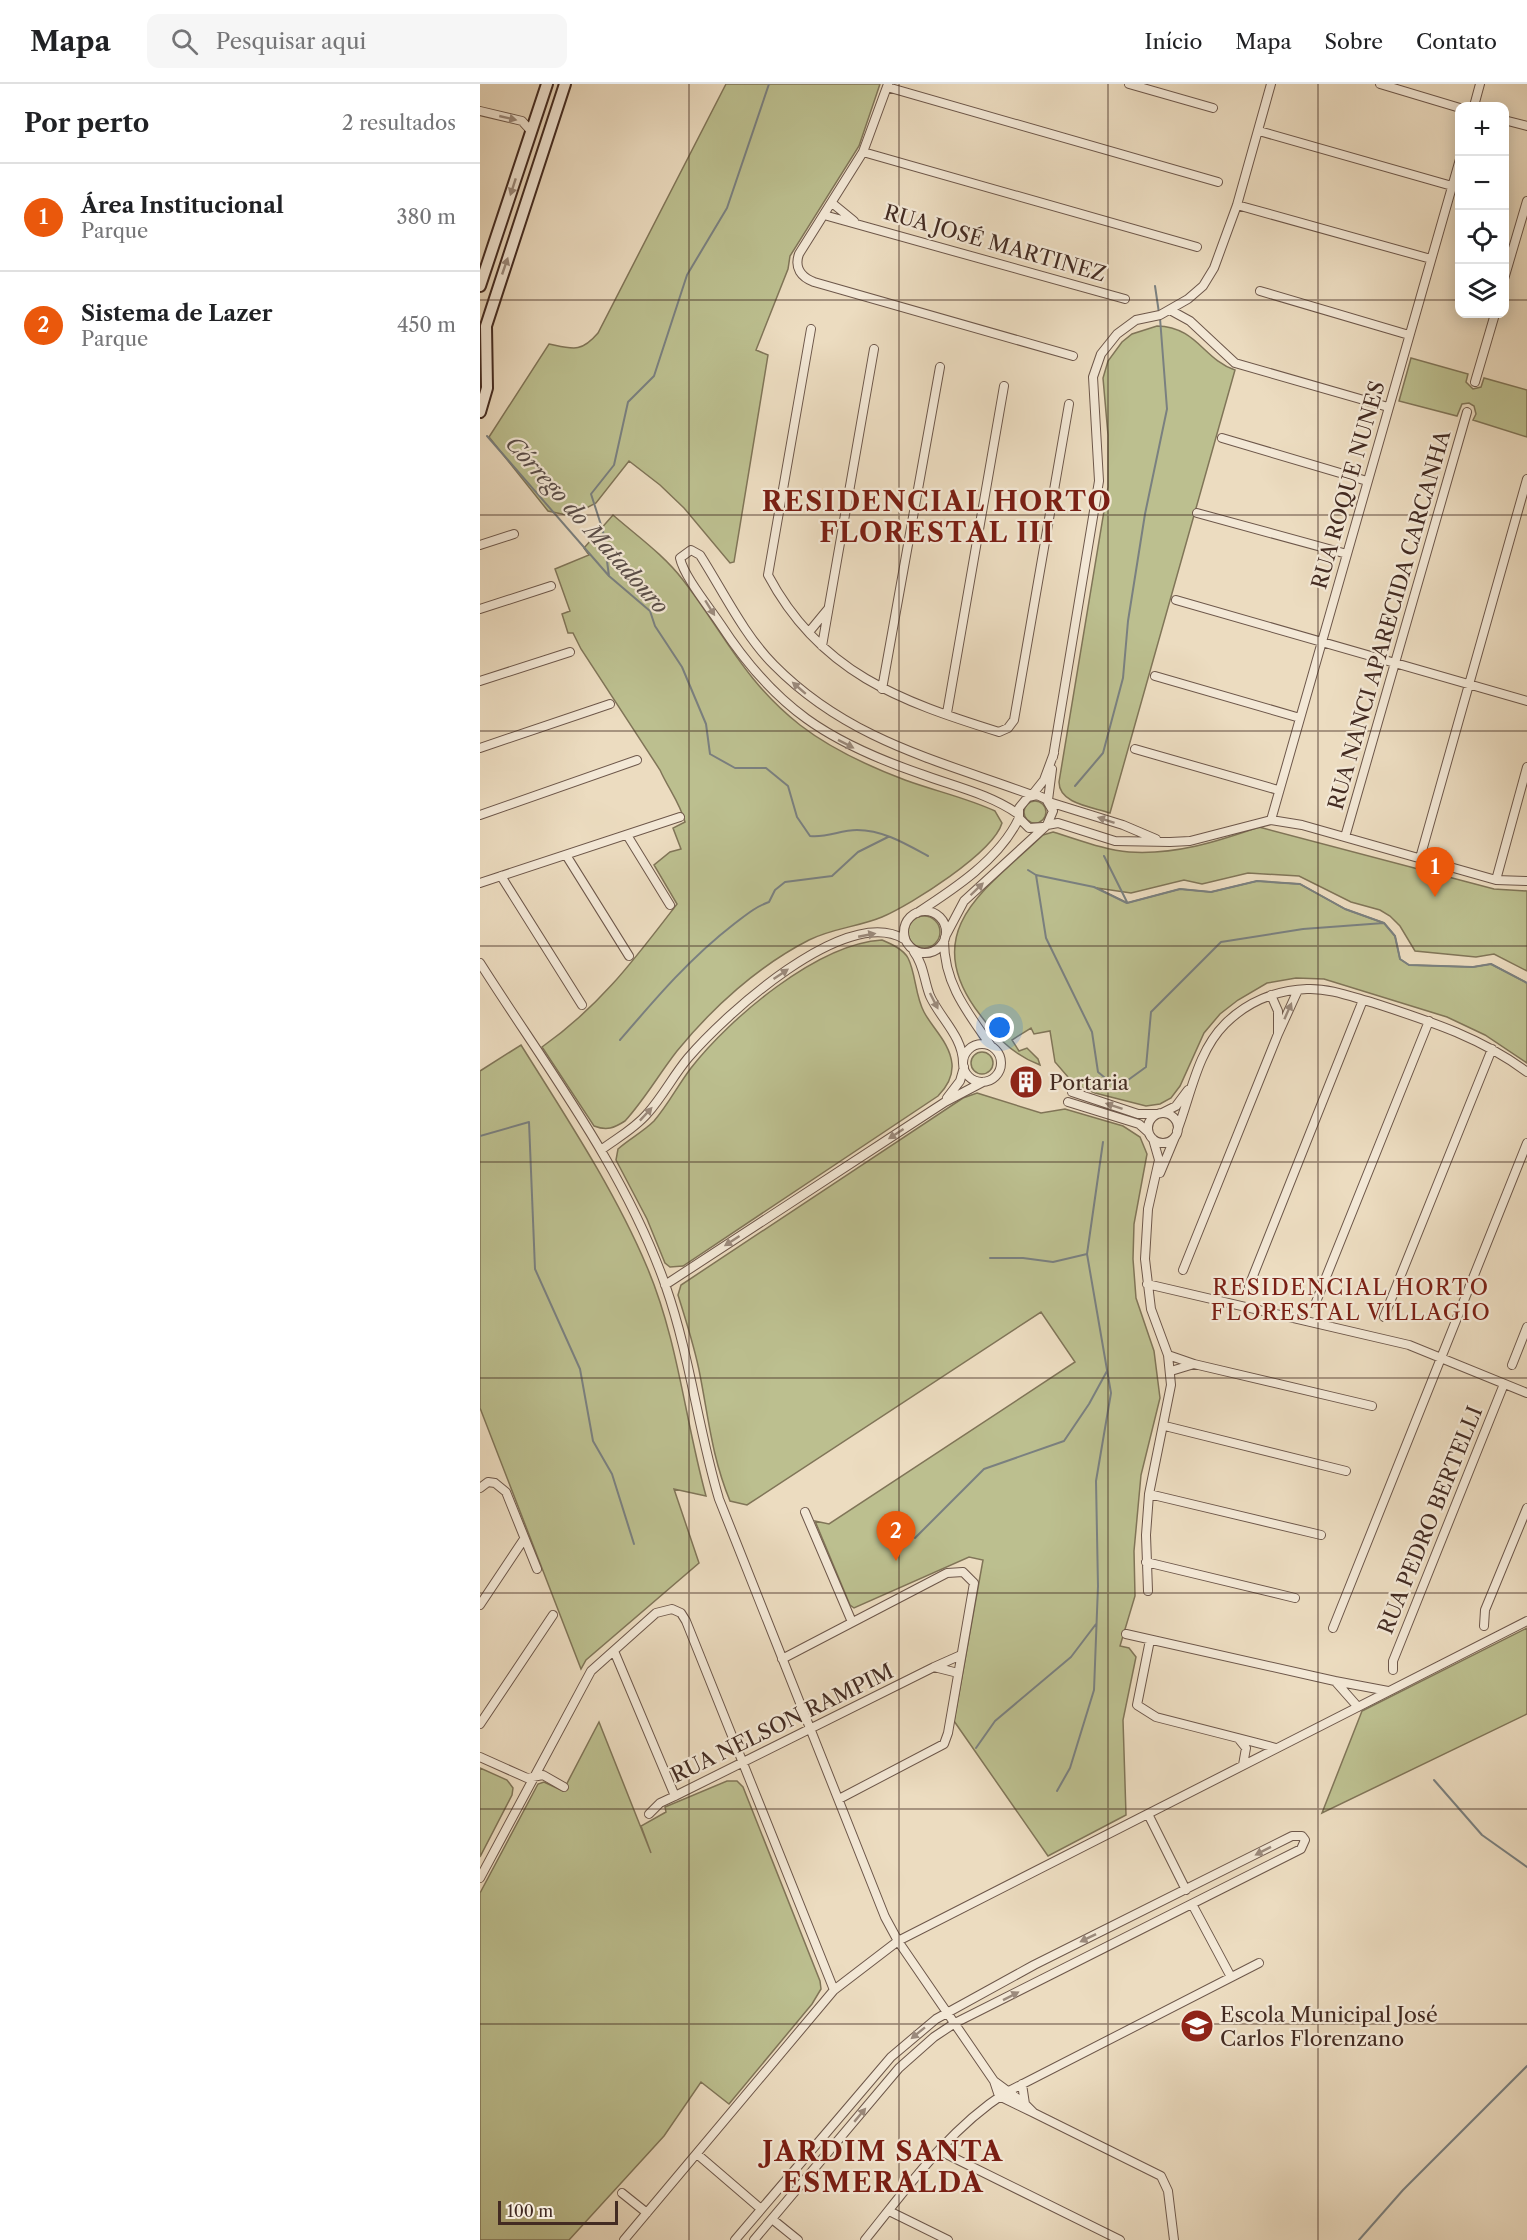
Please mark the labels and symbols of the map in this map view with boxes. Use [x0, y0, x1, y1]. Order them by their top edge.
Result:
one-way arrow [499, 113, 517, 123]
one-way arrow [508, 178, 517, 196]
street label: RUA JOSÉ MARTINEZ [881, 199, 1109, 287]
one-way arrow [501, 257, 510, 275]
street label: RUA ROQUE NUNES [1306, 378, 1390, 592]
street label: RUA NANCI APARECIDA CARCANHA [1323, 427, 1455, 813]
water label: Córrego do Matadouro [500, 431, 674, 619]
district label: RESIDENCIAL HORTO FLORESTAL III [762, 485, 1112, 549]
one-way arrow [704, 600, 715, 616]
one-way arrow [792, 682, 807, 695]
one-way arrow [837, 739, 854, 749]
one-way arrow [1097, 814, 1115, 824]
pin: 1 [1416, 848, 1454, 897]
one-way arrow [970, 882, 984, 896]
one-way arrow [858, 930, 877, 939]
one-way arrow [772, 969, 789, 980]
one-way arrow [929, 993, 938, 1010]
one-way arrow [1283, 1002, 1293, 1020]
your location [985, 1013, 1014, 1042]
building icon: Portaria [1008, 1064, 1044, 1100]
place label: Portaria [1049, 1070, 1130, 1095]
one-way arrow [1105, 1101, 1123, 1110]
one-way arrow [639, 1106, 653, 1121]
one-way arrow [888, 1128, 904, 1140]
one-way arrow [724, 1235, 741, 1246]
district label: RESIDENCIAL HORTO FLORESTAL VILLAGIO [1211, 1274, 1491, 1326]
street label: RUA PEDRO BERTELLI [1373, 1402, 1487, 1638]
pin: 2 [876, 1512, 916, 1561]
street label: RUA NELSON RAMPIM [667, 1658, 897, 1788]
one-way arrow [1254, 1846, 1271, 1855]
one-way arrow [1080, 1933, 1097, 1943]
one-way arrow [1002, 1991, 1019, 2000]
place label: Escola Municipal José Carlos Florenzano [1220, 2002, 1438, 2051]
school or university icon: Escola Municipal José Carlos Florenzano [1179, 2008, 1215, 2044]
one-way arrow [910, 2026, 926, 2039]
one-way arrow [853, 2107, 866, 2123]
district label: JARDIM SANTA ESMERALDA [757, 2135, 1004, 2199]
scale bar [498, 2198, 618, 2226]

